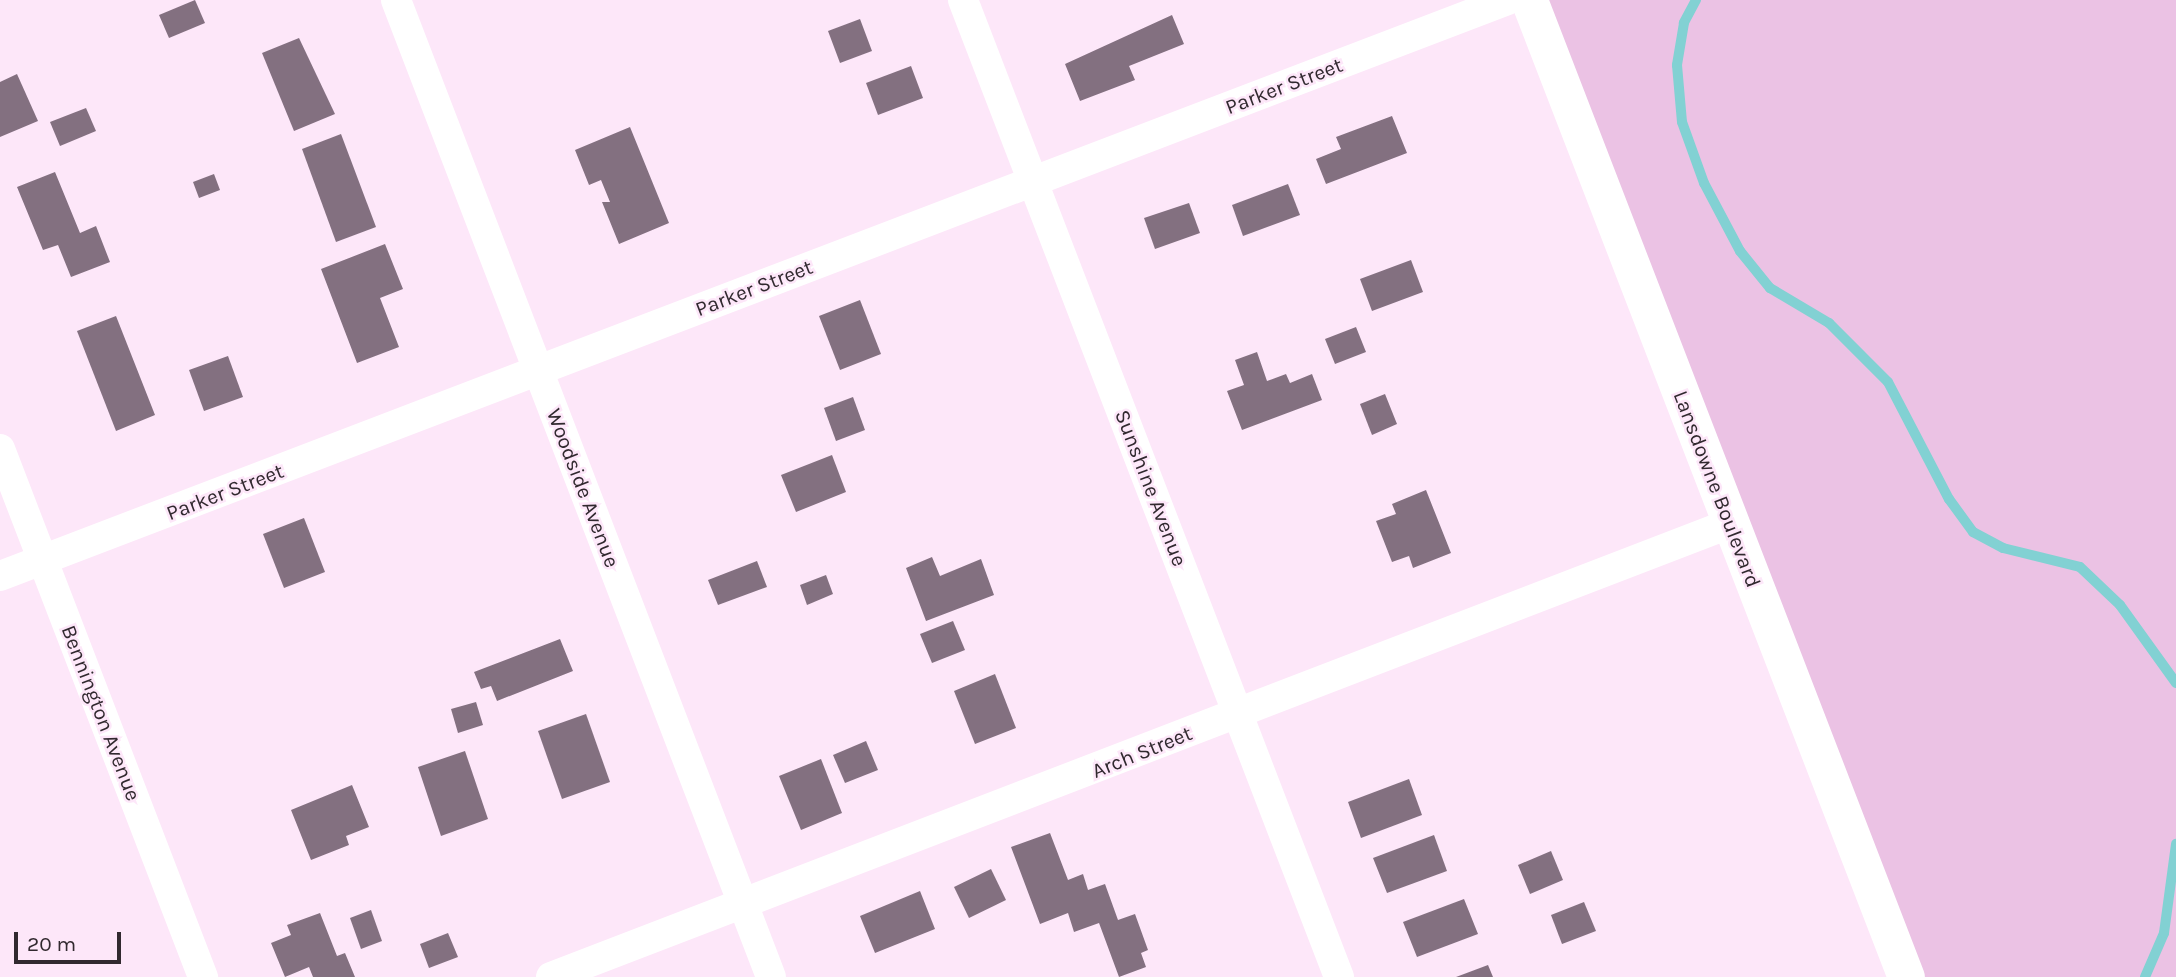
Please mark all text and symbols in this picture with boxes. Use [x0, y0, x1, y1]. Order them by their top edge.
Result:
street label: Parker Street [1222, 52, 1346, 120]
street label: Parker Street [692, 254, 816, 322]
street label: Lansdowne Boulevard [1668, 387, 1766, 591]
street label: Woodside Avenue [541, 405, 625, 571]
street label: Sunshine Avenue [1110, 406, 1192, 570]
street label: Parker Street [163, 458, 287, 526]
street label: Bennington Avenue [56, 622, 146, 804]
street label: Arch Street [1088, 721, 1196, 783]
scale bar [18, 918, 124, 962]
text: 20 m [27, 932, 76, 956]

